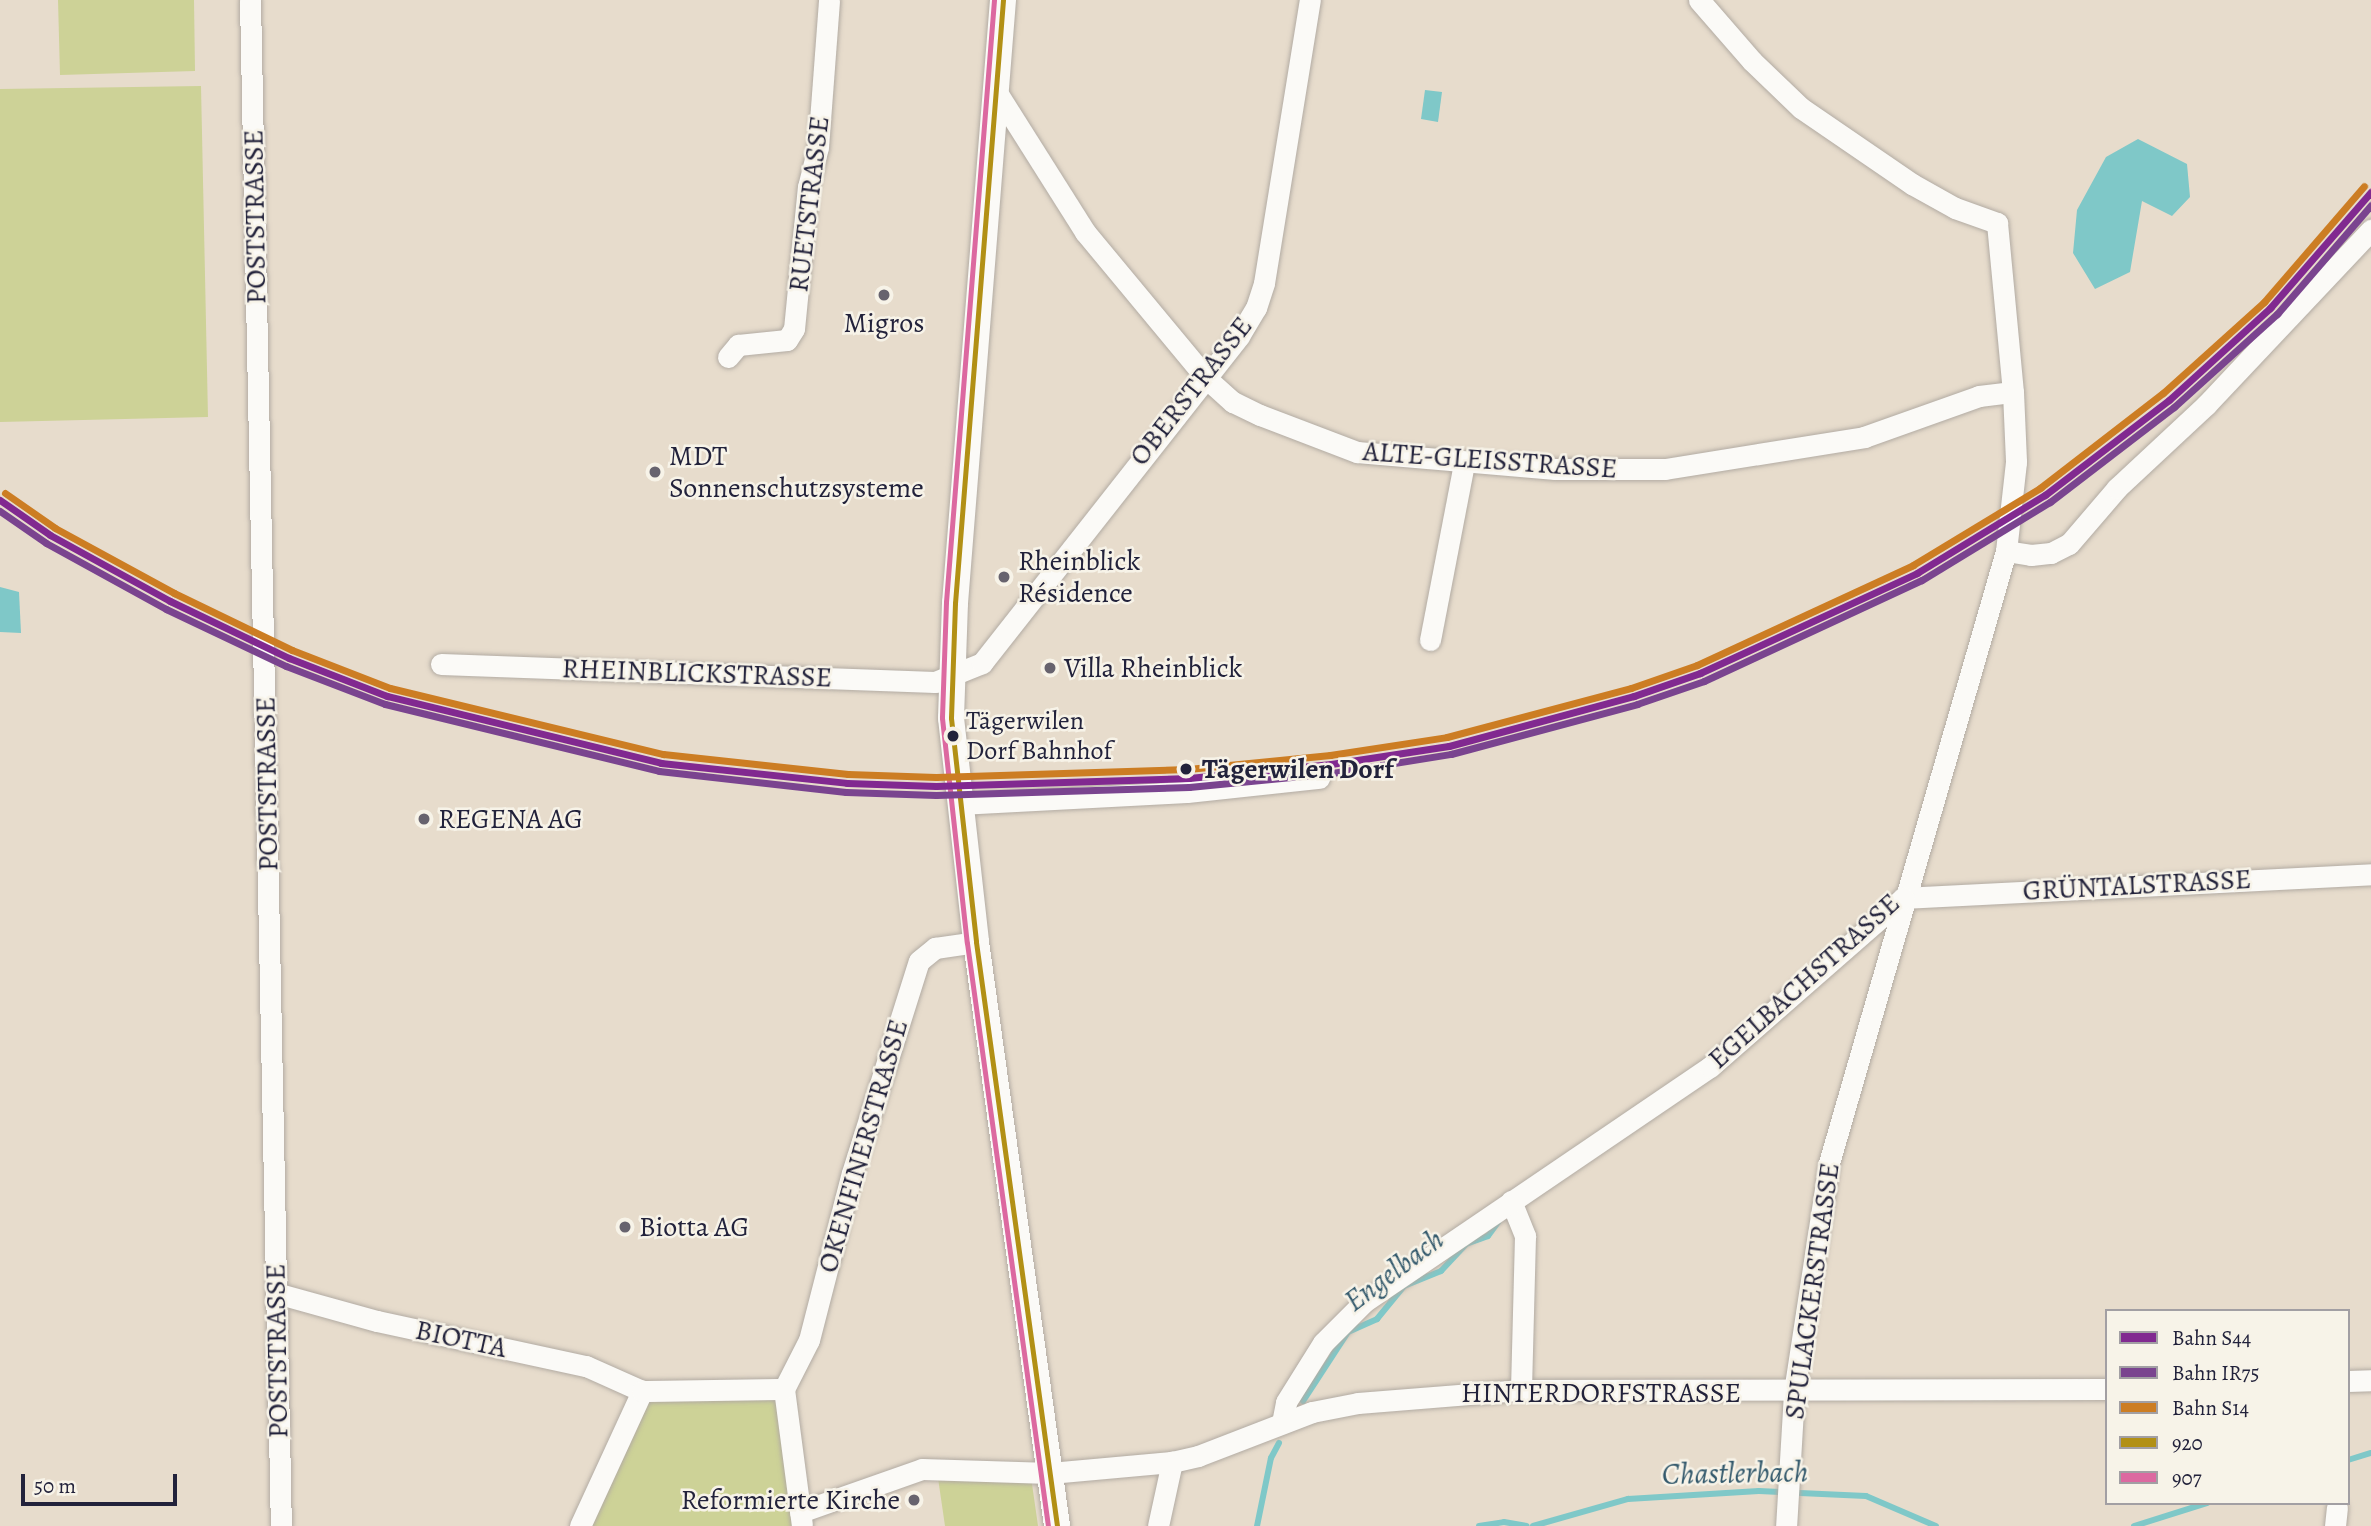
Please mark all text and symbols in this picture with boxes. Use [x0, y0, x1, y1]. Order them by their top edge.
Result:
street label: RUETSTRASSE [782, 114, 836, 294]
street label: POSTSTRASSE [237, 129, 273, 305]
marker: Migros [876, 287, 892, 303]
place label: Migros [843, 306, 925, 340]
street label: OBERSTRASSE [1122, 310, 1260, 472]
street label: ALTE-GLEISSTRASSE [1362, 434, 1618, 486]
place label: MDT Sonnenschutzsysteme [669, 439, 924, 505]
marker: MDT Sonnenschutzsysteme [647, 464, 663, 480]
place label: Rheinblick Résidence [1018, 544, 1140, 610]
marker: Rheinblick Résidence [996, 569, 1012, 585]
street label: RHEINBLICKSTRASSE [561, 651, 833, 695]
place label: Villa Rheinblick [1064, 651, 1242, 685]
marker: Villa Rheinblick [1042, 660, 1058, 676]
street label: POSTSTRASSE [249, 696, 285, 872]
place label: Tägerwilen Dorf Bahnhof [966, 705, 1112, 766]
marker: Tägerwilen Dorf Bahnhof [946, 729, 960, 743]
place label: Tägerwilen Dorf [1202, 752, 1394, 786]
marker: Tägerwilen Dorf [1176, 759, 1196, 779]
place label: REGENA AG [438, 802, 583, 836]
marker: REGENA AG [416, 811, 432, 827]
street label: GRÜNTALSTRASSE [2022, 862, 2252, 908]
street label: EGELBACHSTRASSE [1701, 886, 1907, 1076]
street label: OKENFINERSTRASSE [811, 1016, 915, 1276]
street label: SPULACKERSTRASSE [1777, 1160, 1847, 1422]
place label: Biotta AG [639, 1210, 749, 1244]
marker: Biotta AG [617, 1219, 633, 1235]
water label: Engelbach [1337, 1221, 1451, 1319]
street label: POSTSTRASSE [259, 1263, 295, 1439]
legend [2105, 1309, 2350, 1505]
street label: BIOTTA [412, 1313, 510, 1365]
text: Bahn S44 [2172, 1324, 2251, 1352]
text: Bahn IR75 [2172, 1359, 2259, 1387]
street label: HINTERDORFSTRASSE [1461, 1376, 1741, 1410]
text: Bahn S14 [2172, 1394, 2249, 1422]
text: 920 [2172, 1429, 2203, 1457]
water label: Chastlerbach [1662, 1454, 1808, 1492]
scale bar [24, 1460, 180, 1504]
text: 907 [2172, 1464, 2202, 1492]
text: 50 m [34, 1472, 76, 1500]
place label: Reformierte Kirche [681, 1483, 900, 1517]
marker: Reformierte Kirche [906, 1492, 922, 1508]

